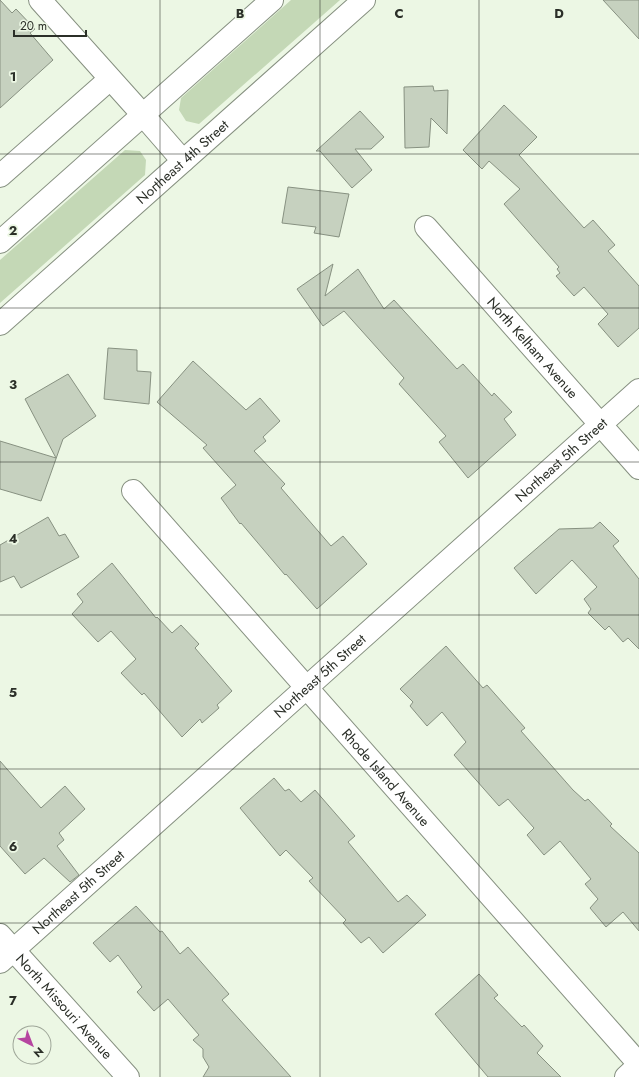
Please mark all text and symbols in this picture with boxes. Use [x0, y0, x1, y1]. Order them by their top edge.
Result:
text: B [236, 4, 245, 23]
text: C [394, 4, 404, 23]
text: D [554, 4, 564, 23]
scale bar [14, 12, 86, 38]
text: 20 m [20, 17, 47, 35]
text: 1 [10, 67, 16, 86]
street label: Northeast 4th Street [132, 115, 233, 208]
text: 2 [9, 221, 17, 240]
street label: North Kelham Avenue [482, 293, 583, 403]
text: 3 [9, 375, 17, 394]
street label: Northeast 5th Street [511, 413, 612, 506]
text: 4 [8, 529, 18, 548]
street label: Northeast 5th Street [269, 629, 371, 723]
text: 5 [9, 683, 17, 702]
street label: Rhode Island Avenue [337, 724, 435, 831]
text: 6 [9, 837, 18, 856]
street label: Northeast 5th Street [28, 845, 129, 939]
street label: North Missouri Avenue [12, 950, 116, 1062]
text: 7 [9, 991, 17, 1010]
north arrow [12, 1025, 52, 1065]

